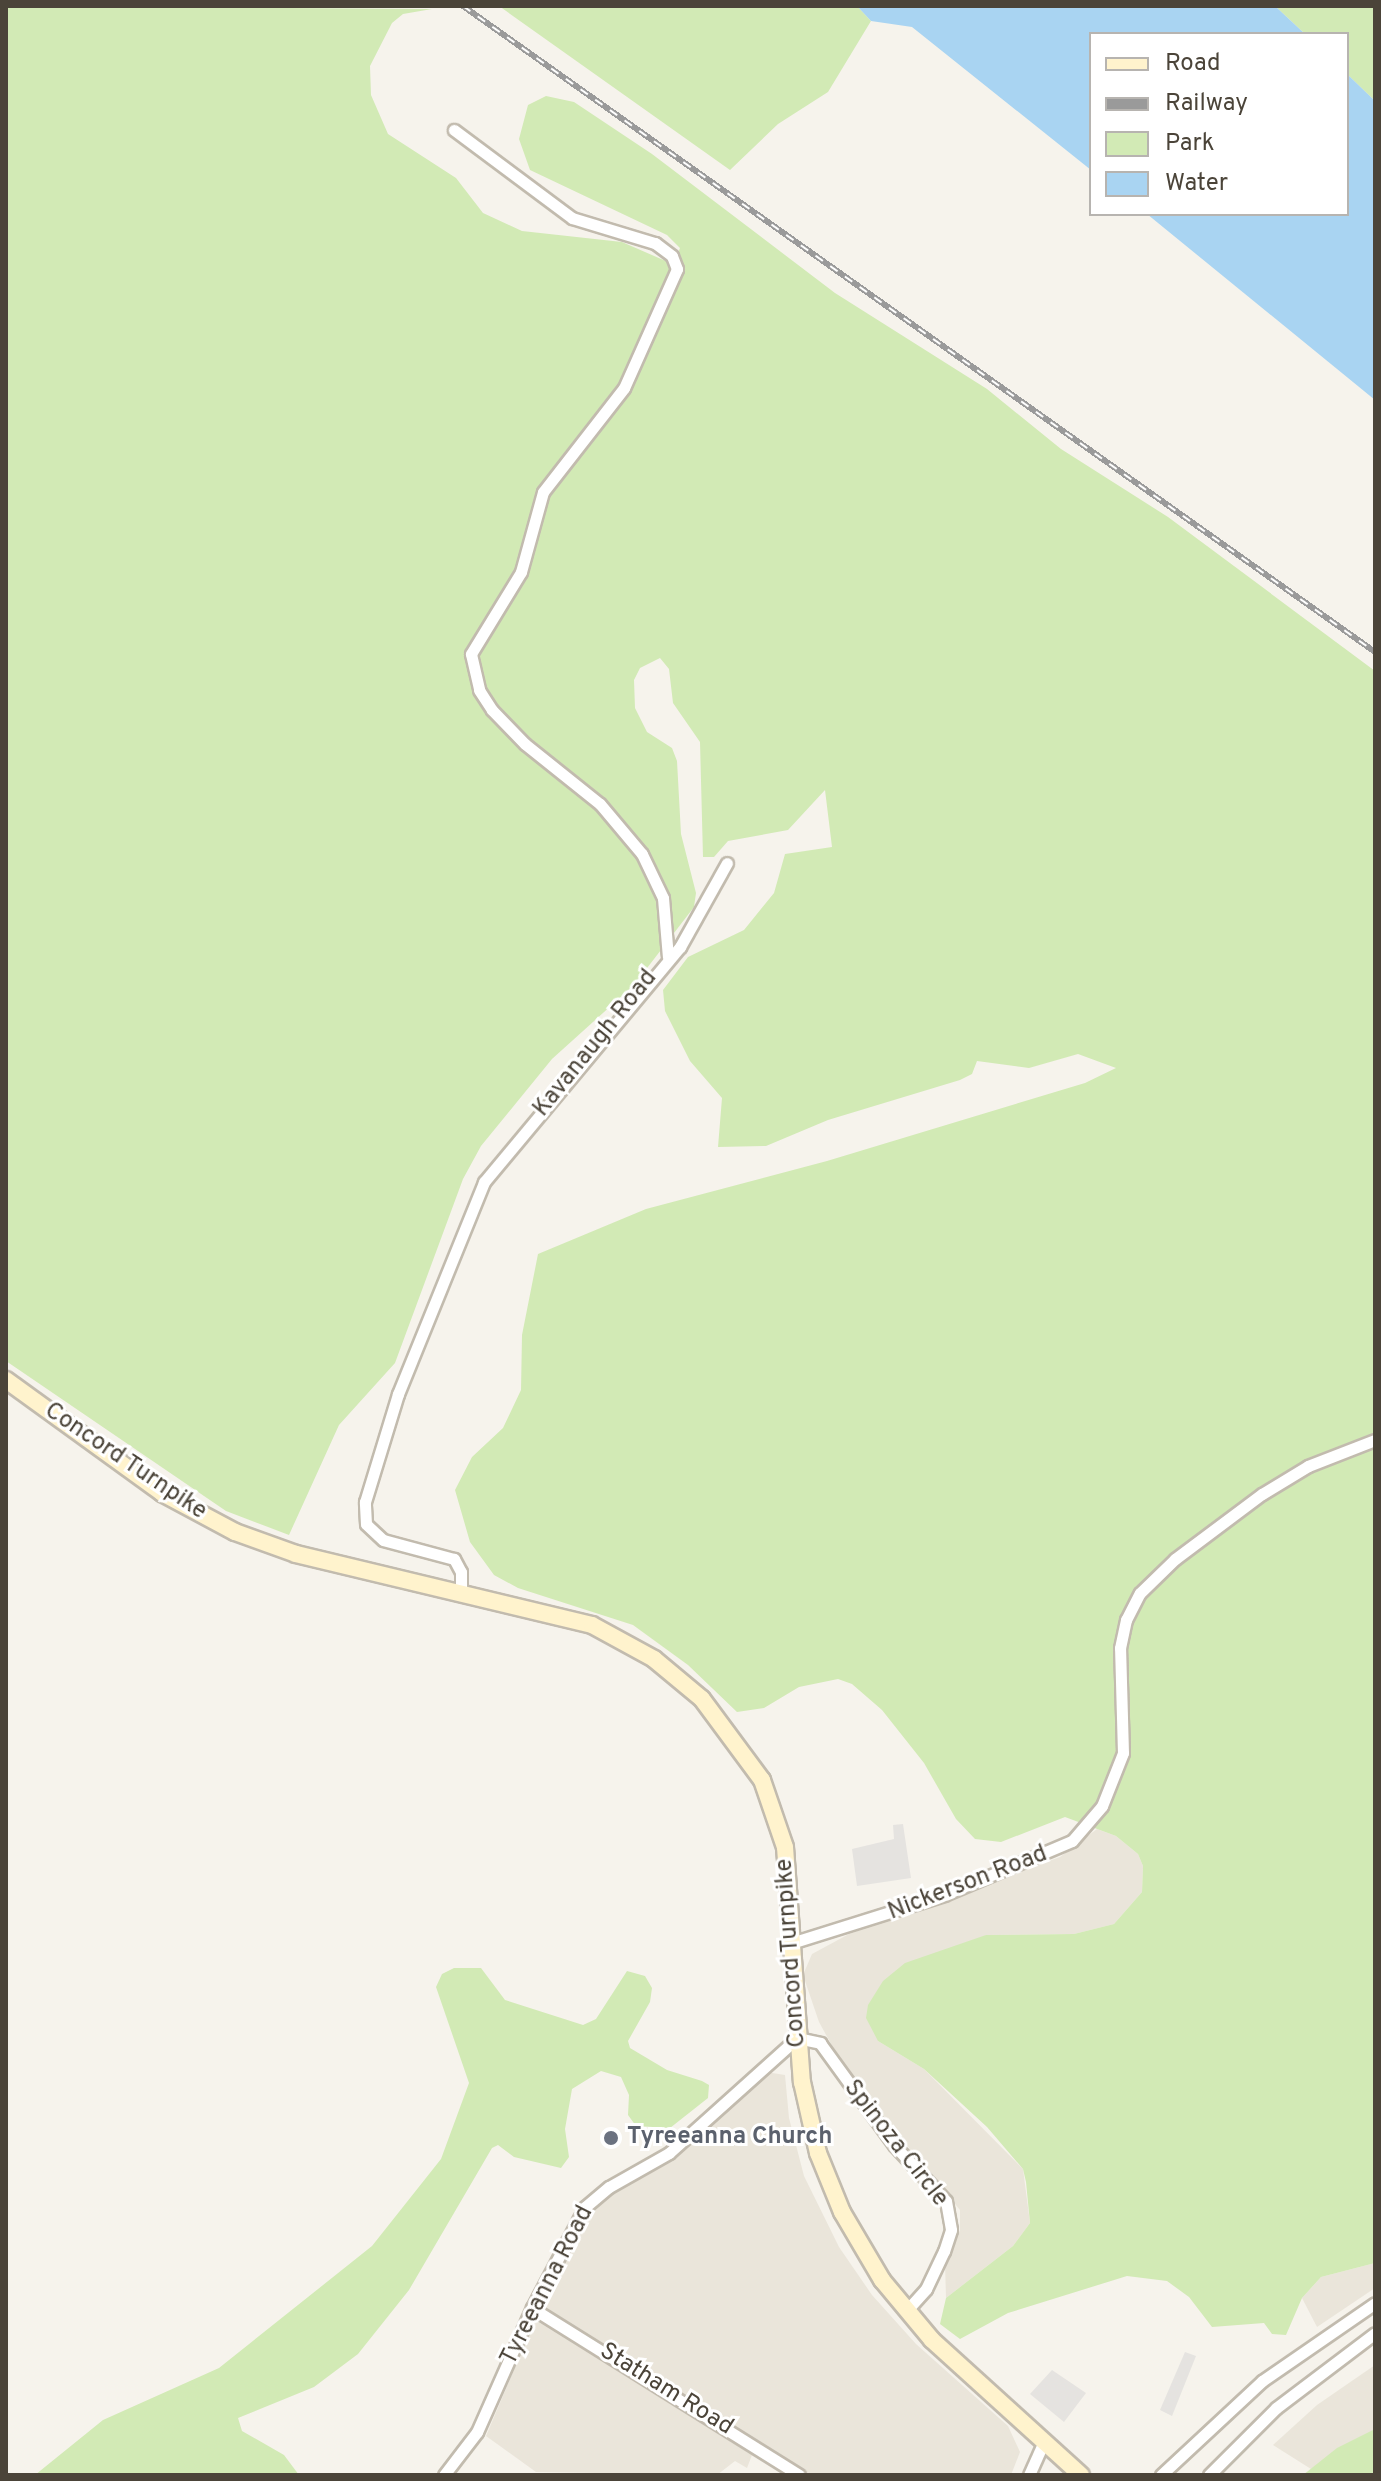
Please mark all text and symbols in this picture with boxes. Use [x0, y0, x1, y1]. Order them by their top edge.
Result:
legend [1089, 32, 1349, 216]
text: Road [1165, 49, 1221, 79]
text: Railway [1165, 89, 1248, 119]
text: Park [1165, 129, 1215, 159]
text: Water [1165, 169, 1228, 199]
street label: Kavanaugh Road [528, 965, 664, 1123]
street label: Concord Turnpike [38, 1397, 212, 1527]
street label: Nickerson Road [884, 1840, 1052, 1928]
street label: Concord Turnpike [771, 1857, 813, 2049]
street label: Spinoza Circle [837, 2075, 953, 2213]
place label: Tyreeanna Church [627, 2124, 832, 2152]
marker: Tyreeanna Church [602, 2129, 620, 2147]
street label: Tyreeanna Road [495, 2201, 601, 2371]
street label: Statham Road [594, 2338, 738, 2442]

